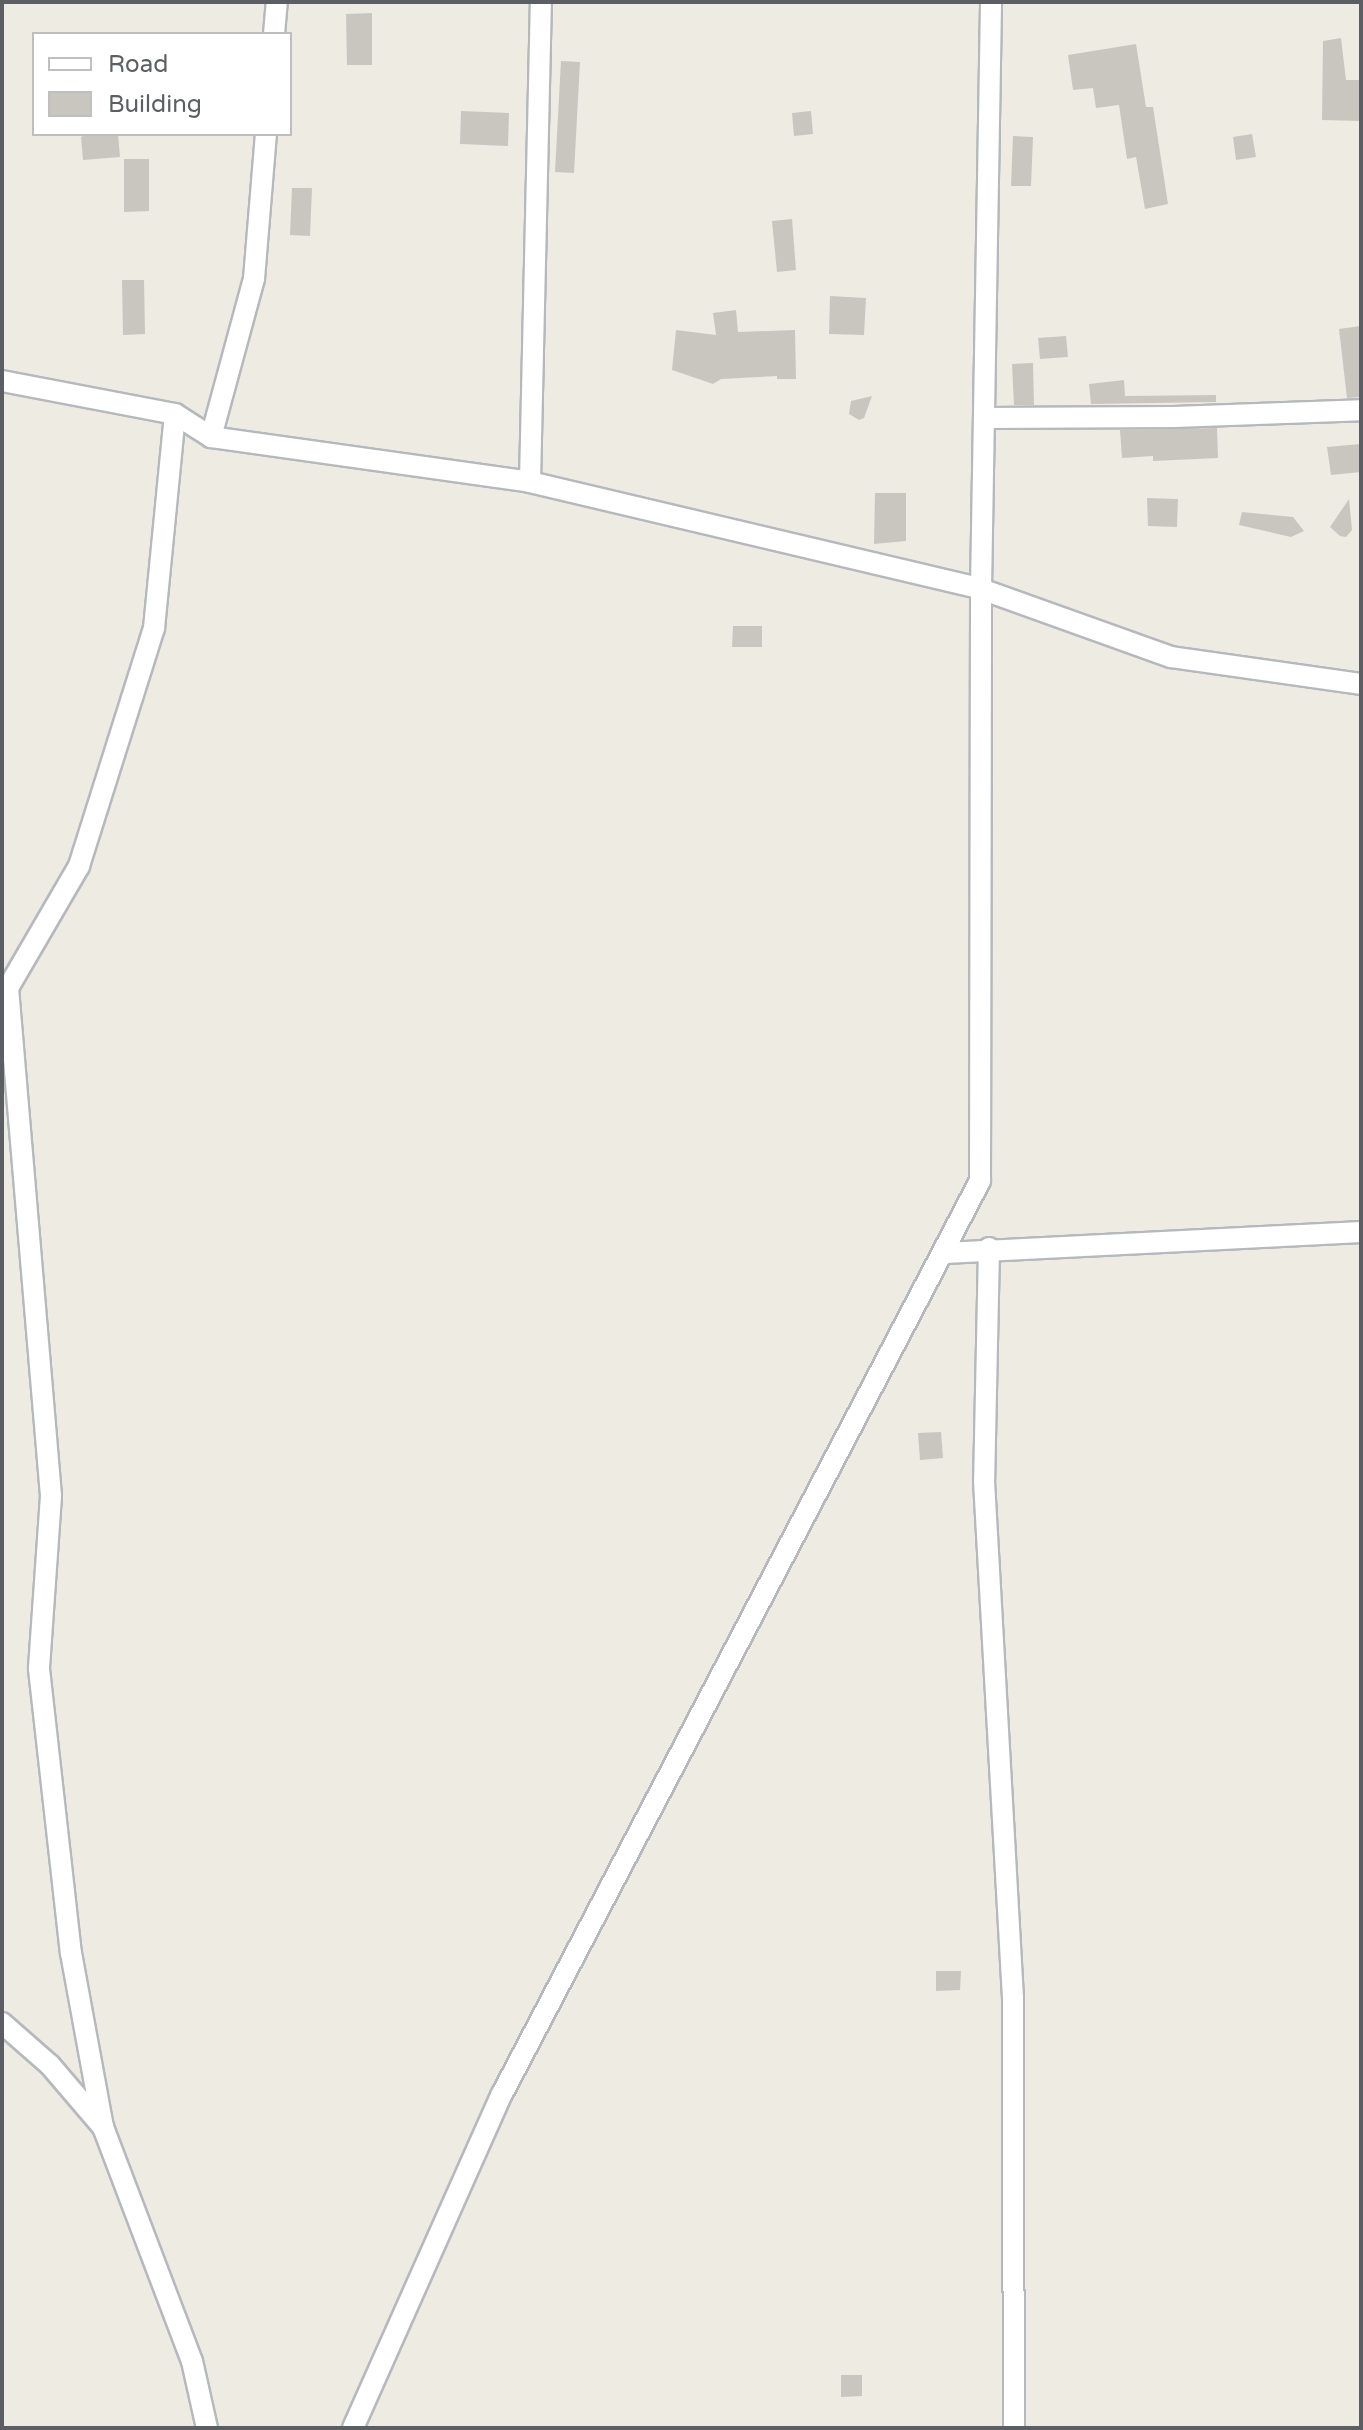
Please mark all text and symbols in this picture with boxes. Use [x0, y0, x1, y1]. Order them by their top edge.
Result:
legend [32, 32, 292, 136]
text: Road [108, 50, 168, 79]
text: Building [108, 90, 202, 119]

